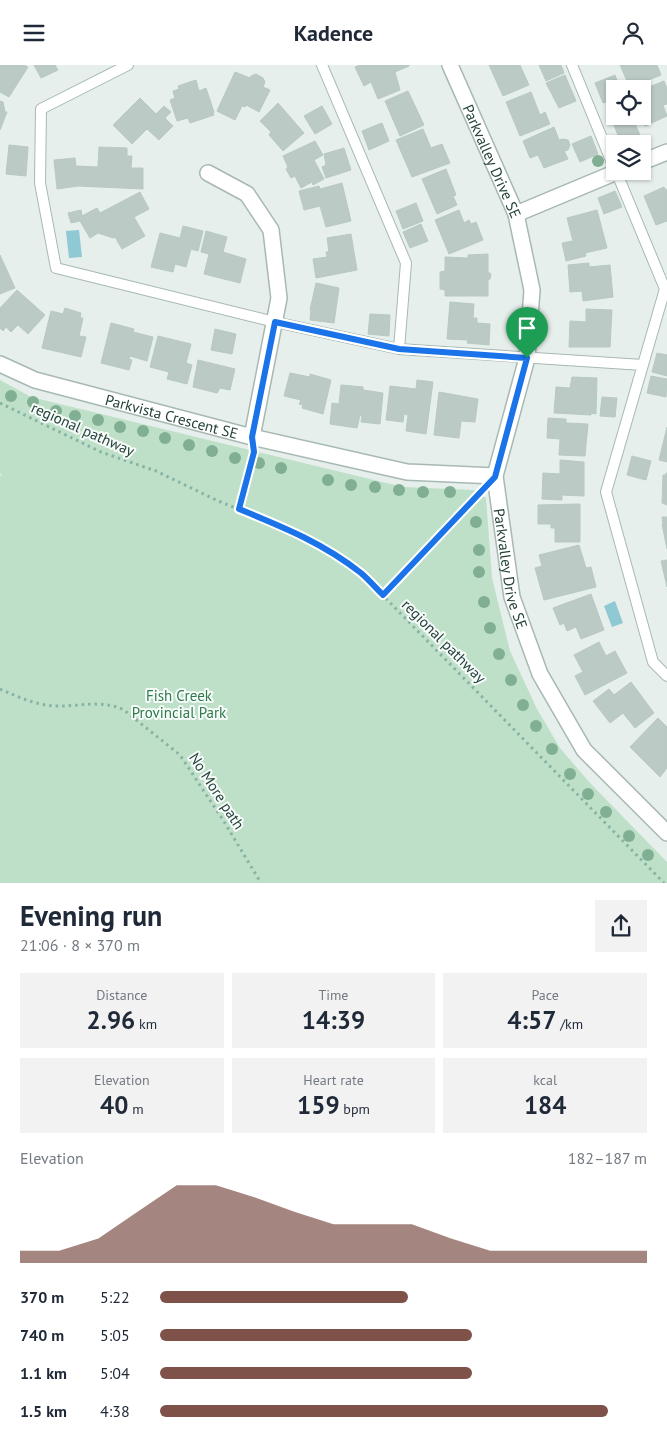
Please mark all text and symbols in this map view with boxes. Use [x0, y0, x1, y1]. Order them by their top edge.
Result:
icon: menu [20, 19, 48, 47]
text: Kadence [294, 19, 373, 47]
icon: person [619, 19, 647, 47]
map controls [606, 80, 651, 180]
button: locate [606, 80, 651, 125]
street label: Parkvalley Drive SE [459, 101, 526, 221]
button: layers [606, 135, 651, 180]
pin [506, 307, 548, 358]
icon: arrive [513, 314, 541, 342]
street label: Parkvista Crescent SE [103, 389, 240, 442]
street label: regional pathway [28, 398, 138, 460]
street label: Parkvalley Drive SE [490, 507, 532, 631]
street label: regional pathway [398, 595, 490, 687]
park label: Fish Creek Provincial Park [132, 686, 227, 722]
street label: No More path [185, 749, 249, 833]
text: Evening run [20, 897, 162, 934]
button: share [595, 900, 647, 952]
text: 21:06 · 8 × 370 m [20, 935, 140, 955]
text: Distance [96, 986, 147, 1004]
text: Time [318, 986, 349, 1004]
text: Pace [531, 986, 559, 1004]
text: 2.96 [87, 1004, 135, 1036]
text: 14:39 [302, 1004, 365, 1036]
text: 4:57 [507, 1004, 556, 1036]
text: km [135, 1015, 157, 1033]
text: /km [556, 1015, 583, 1033]
text: Elevation [94, 1071, 150, 1089]
text: Heart rate [303, 1071, 364, 1089]
text: kcal [533, 1071, 557, 1089]
text: 40 [100, 1089, 128, 1121]
text: 159 [297, 1089, 340, 1121]
text: 184 [524, 1089, 566, 1121]
text: m [128, 1100, 144, 1118]
text: bpm [340, 1100, 370, 1118]
text: Elevation [20, 1148, 84, 1168]
text: 182–187 m [568, 1148, 647, 1168]
text: 370 m [20, 1287, 64, 1307]
text: 5:22 [100, 1287, 130, 1307]
text: 740 m [20, 1325, 64, 1345]
text: 5:05 [100, 1325, 130, 1345]
text: 1.1 km [20, 1363, 67, 1383]
text: 5:04 [100, 1363, 130, 1383]
text: 1.5 km [20, 1401, 67, 1421]
text: 4:38 [100, 1401, 130, 1421]

